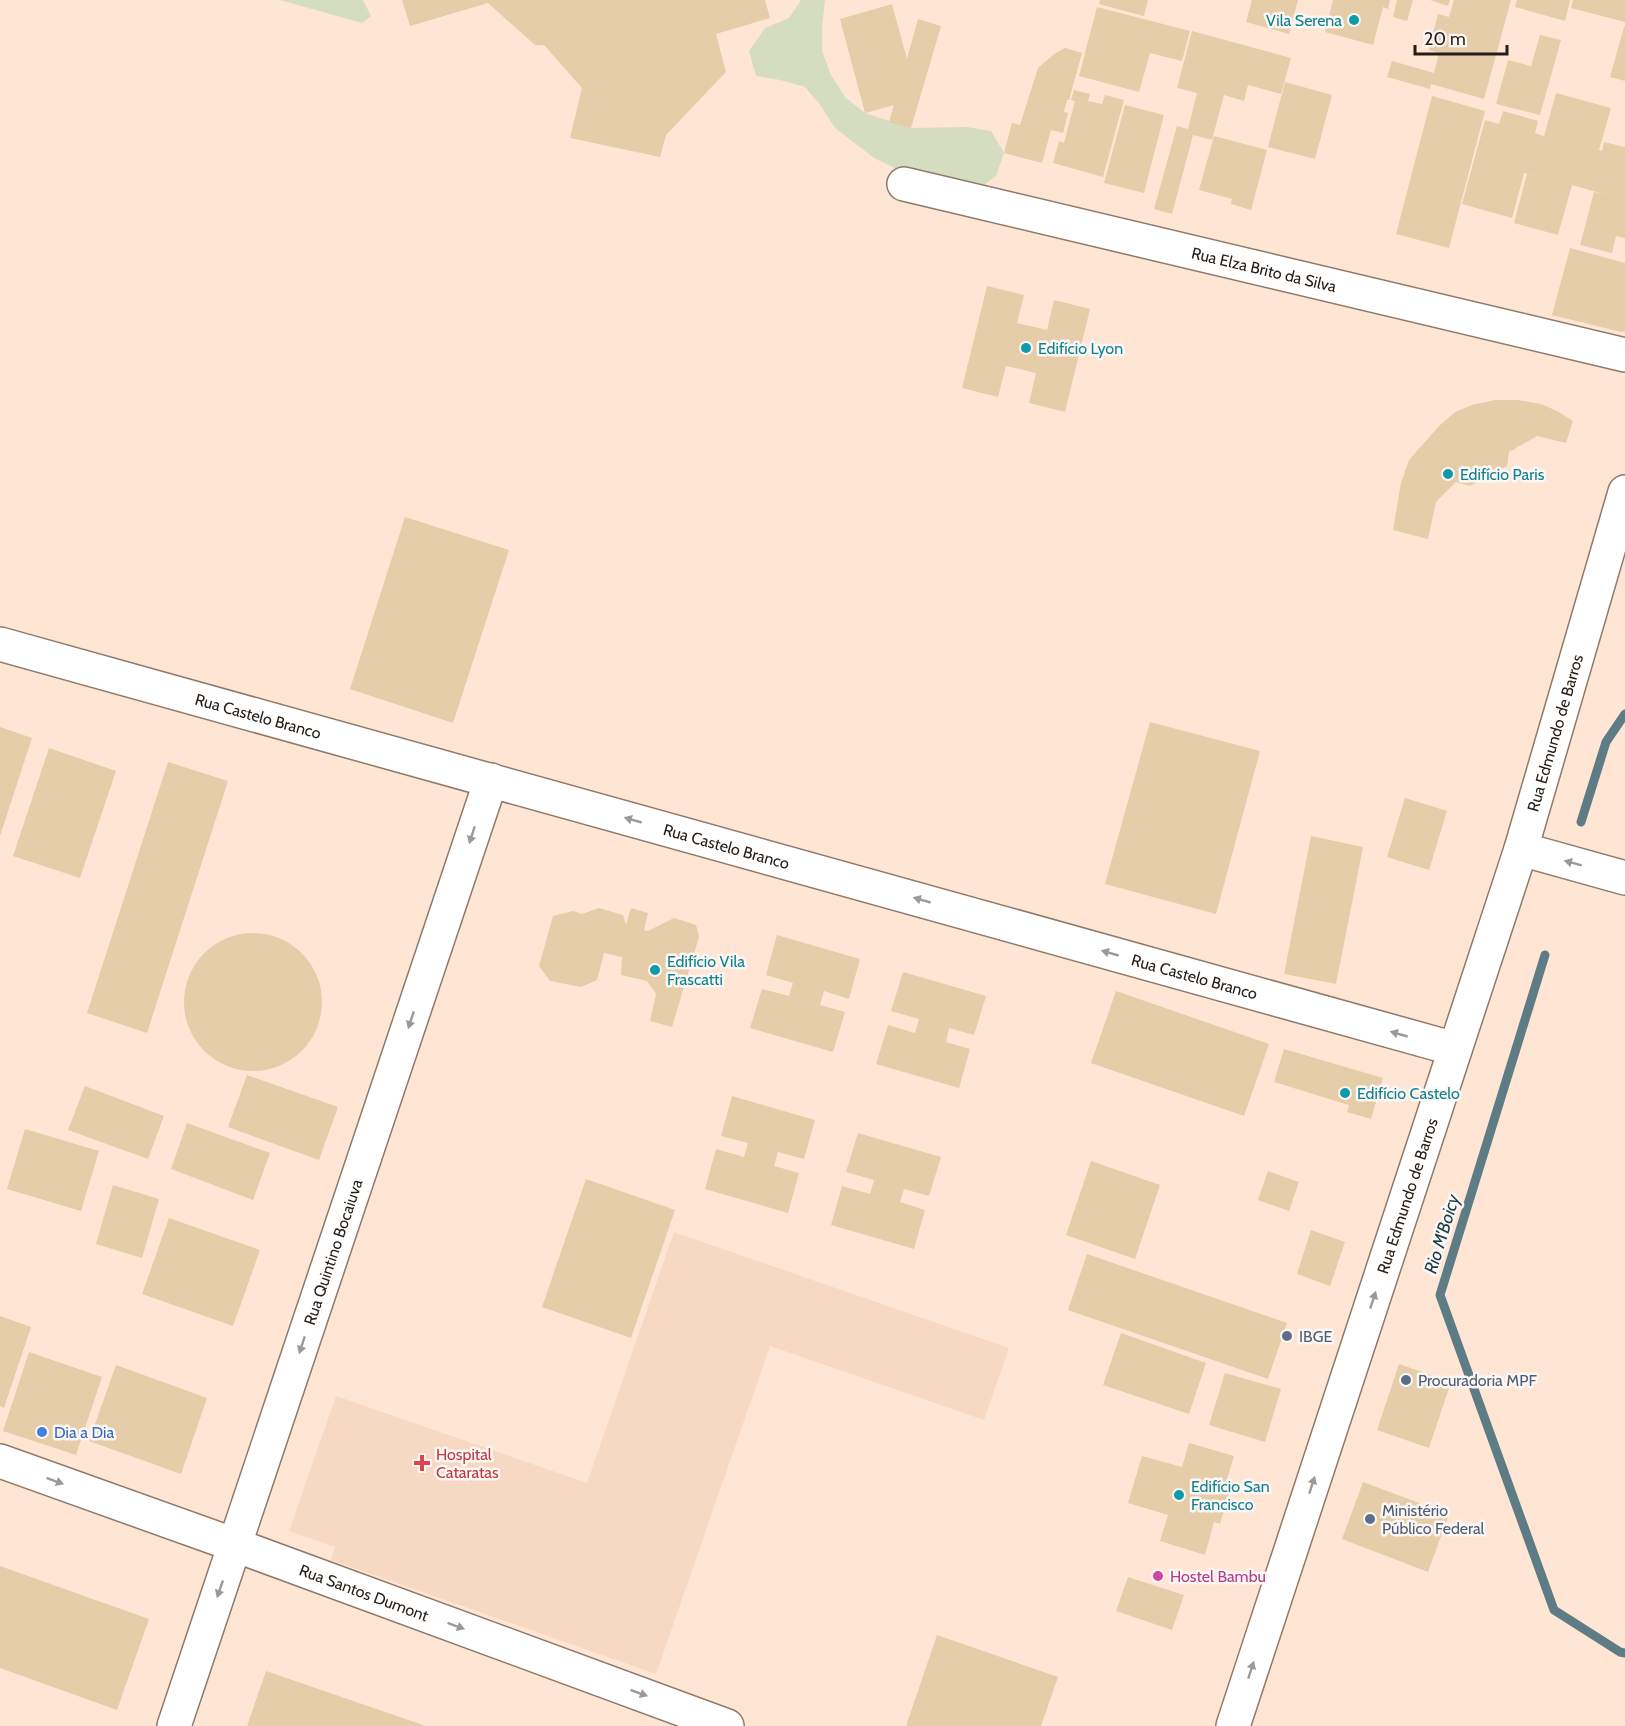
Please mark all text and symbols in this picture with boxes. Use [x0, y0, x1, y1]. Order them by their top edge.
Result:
place label: Vila Serena [1266, 11, 1342, 30]
marker: Vila Serena [1347, 13, 1361, 27]
scale bar [1415, 18, 1506, 56]
text: 20 m [1424, 28, 1466, 50]
street label: Rua Elza Brito da Silva [1190, 243, 1339, 296]
place label: Edifício Lyon [1038, 339, 1123, 358]
marker: Edifício Lyon [1019, 341, 1033, 355]
place label: Edifício Paris [1460, 465, 1545, 484]
marker: Edifício Paris [1441, 467, 1455, 481]
street label: Rua Edmundo de Barros [1523, 652, 1587, 814]
street label: Rua Castelo Branco [193, 689, 324, 743]
one-way arrow [624, 814, 642, 824]
street label: Rua Castelo Branco [661, 820, 792, 873]
one-way arrow [467, 826, 477, 844]
one-way arrow [1564, 858, 1582, 868]
one-way arrow [913, 895, 931, 905]
one-way arrow [1101, 948, 1119, 957]
street label: Rua Castelo Branco [1129, 950, 1260, 1003]
place label: Edifício Vila Frascatti [667, 952, 745, 989]
marker: Edifício Vila Frascatti [648, 963, 662, 977]
one-way arrow [405, 1011, 415, 1029]
one-way arrow [1390, 1029, 1408, 1038]
place label: Edifício Castelo [1357, 1084, 1460, 1103]
marker: Edifício Castelo [1338, 1086, 1352, 1100]
street label: Rua Edmundo de Barros [1373, 1115, 1442, 1276]
street label: Rua Quintino Bocaiuva [300, 1176, 366, 1327]
water label: Rio M'Boicy [1420, 1191, 1465, 1276]
one-way arrow [1368, 1291, 1378, 1309]
place label: IBGE [1299, 1327, 1332, 1346]
marker: IBGE [1280, 1329, 1294, 1343]
one-way arrow [297, 1336, 307, 1354]
place label: Procuradoria MPF [1418, 1371, 1537, 1390]
marker: Procuradoria MPF [1399, 1373, 1413, 1387]
place label: Dia a Dia [54, 1423, 114, 1442]
marker: Dia a Dia [35, 1425, 49, 1439]
place label: Hospital Cataratas [436, 1445, 499, 1482]
marker: Hospital Cataratas [413, 1454, 431, 1472]
one-way arrow [1308, 1476, 1317, 1494]
one-way arrow [46, 1477, 64, 1486]
place label: Edifício San Francisco [1191, 1477, 1270, 1514]
marker: Edifício San Francisco [1172, 1488, 1186, 1502]
place label: Ministério Público Federal [1382, 1501, 1485, 1538]
marker: Ministério Público Federal [1363, 1512, 1377, 1526]
street label: Rua Santos Dumont [297, 1560, 432, 1625]
place label: Hostel Bambu [1170, 1567, 1266, 1586]
marker: Hostel Bambu [1151, 1569, 1165, 1583]
one-way arrow [215, 1580, 225, 1598]
one-way arrow [447, 1622, 465, 1632]
one-way arrow [1247, 1661, 1256, 1679]
one-way arrow [630, 1689, 648, 1699]

